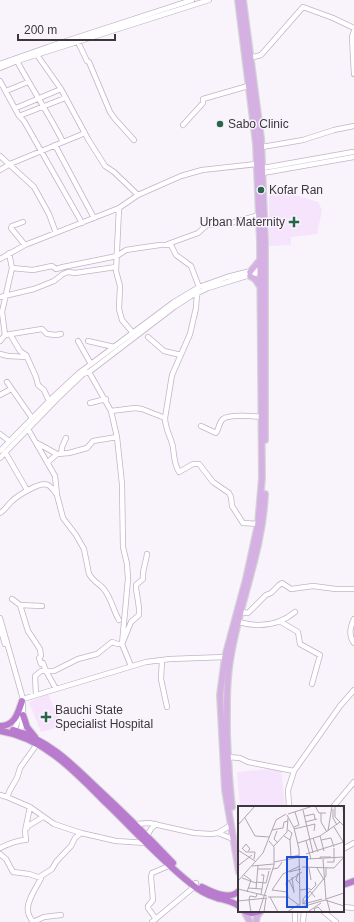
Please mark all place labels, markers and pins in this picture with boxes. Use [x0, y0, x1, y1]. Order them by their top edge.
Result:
place label: Sabo Clinic [228, 117, 289, 131]
marker: Sabo Clinic [215, 119, 225, 129]
place label: Kofar Ran [269, 183, 323, 197]
marker: Kofar Ran [256, 185, 266, 195]
place label: Urban Maternity [200, 215, 285, 229]
marker: Urban Maternity [288, 216, 300, 228]
place label: Bauchi State Specialist Hospital [55, 703, 153, 731]
marker: Bauchi State Specialist Hospital [40, 711, 52, 723]

